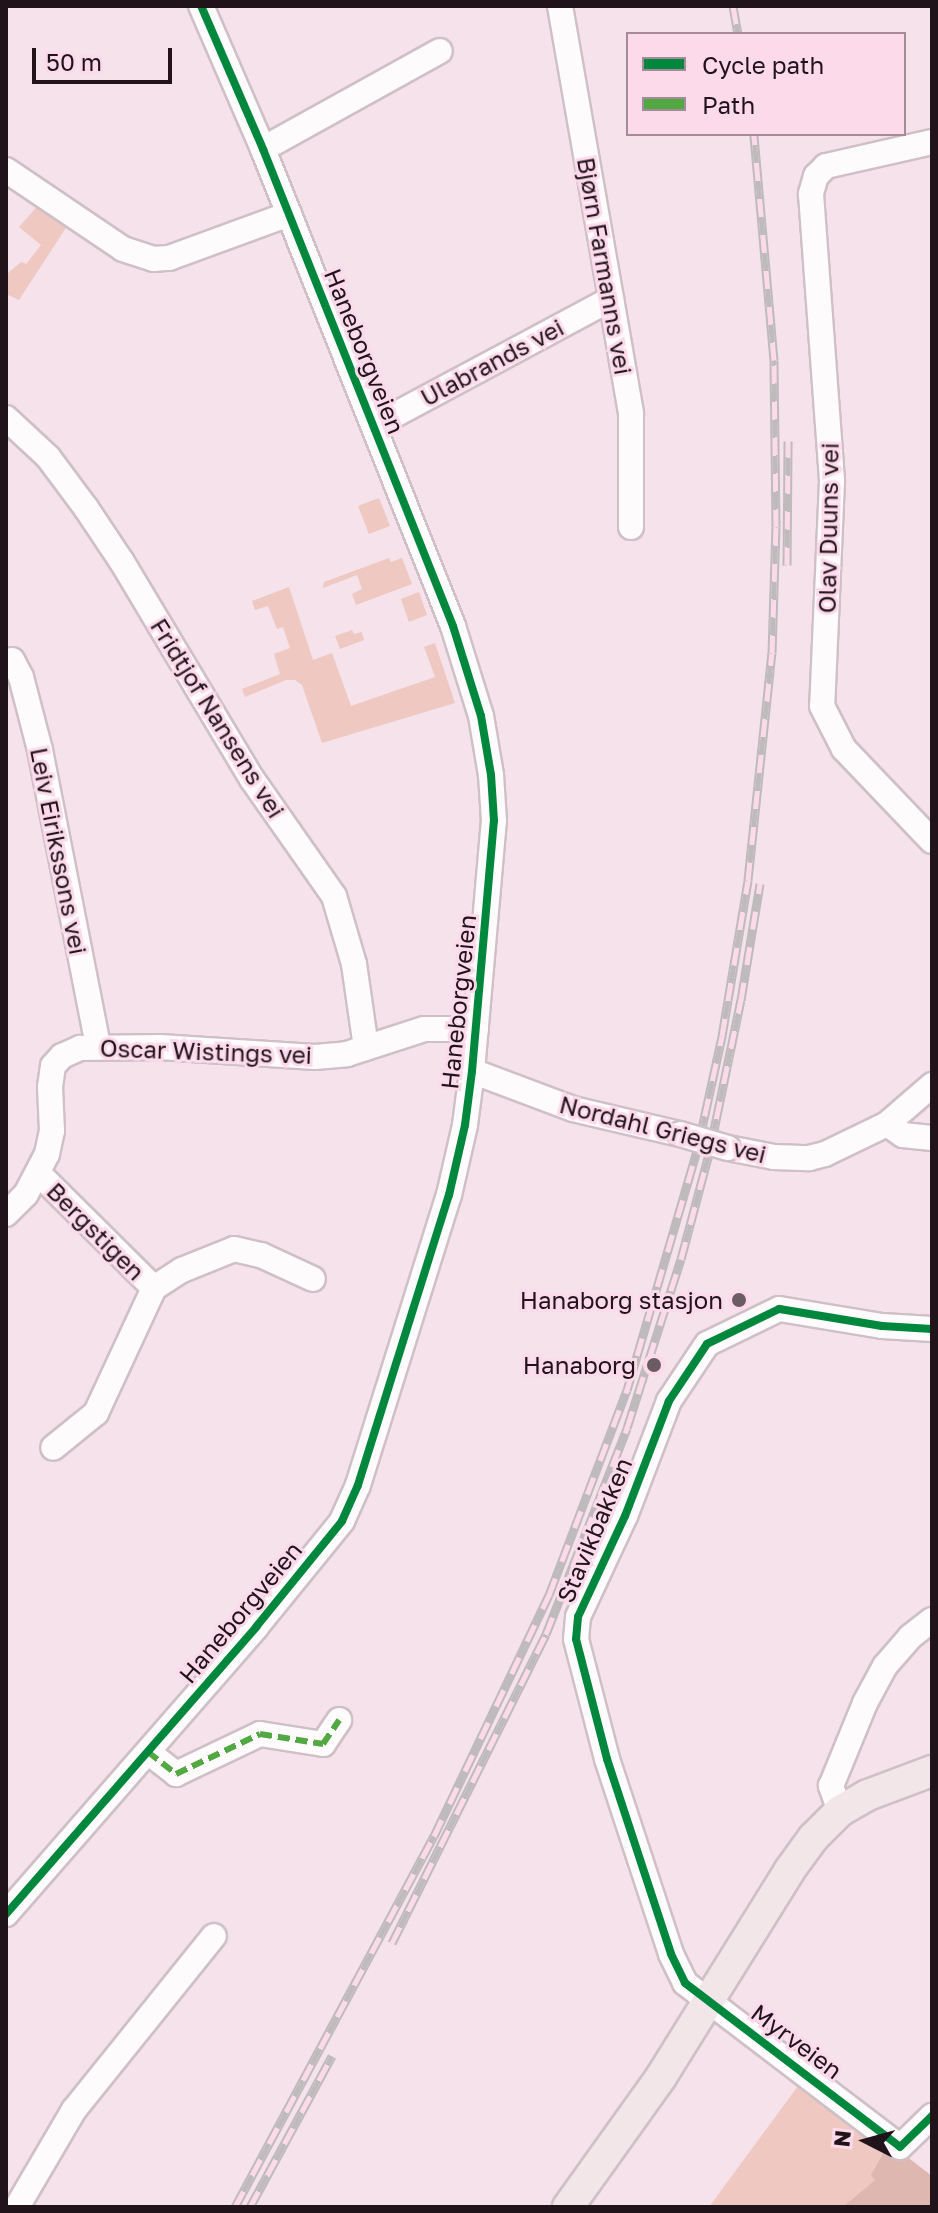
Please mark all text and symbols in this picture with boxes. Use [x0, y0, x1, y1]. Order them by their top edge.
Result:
scale bar [36, 32, 176, 82]
legend [626, 32, 906, 136]
text: 50 m [46, 47, 102, 76]
text: Cycle path [702, 50, 824, 79]
text: Path [702, 90, 755, 119]
street label: Bjørn Farmanns vei [572, 155, 638, 377]
street label: Haneborgveien [319, 264, 411, 438]
street label: Ulabrands vei [416, 312, 568, 412]
street label: Olav Duuns vei [812, 442, 844, 614]
street label: Fridtjof Nansens vei [145, 613, 291, 823]
street label: Leiv Eirikssons vei [25, 745, 93, 957]
street label: Haneborgveien [435, 913, 481, 1091]
street label: Oscar Wistings vei [99, 1033, 313, 1069]
street label: Nordahl Griegs vei [557, 1089, 769, 1169]
street label: Bergstigen [41, 1176, 151, 1286]
place label: Hanaborg stasjon [520, 1286, 723, 1314]
marker: Hanaborg stasjon [730, 1291, 748, 1309]
place label: Hanaborg [523, 1351, 636, 1379]
marker: Hanaborg [643, 1354, 665, 1376]
street label: Stavikbakken [551, 1453, 637, 1607]
street label: Haneborgveien [173, 1536, 307, 1688]
street label: Myrveien [746, 1998, 848, 2084]
north arrow [826, 2101, 906, 2181]
text: N [827, 2129, 856, 2148]

